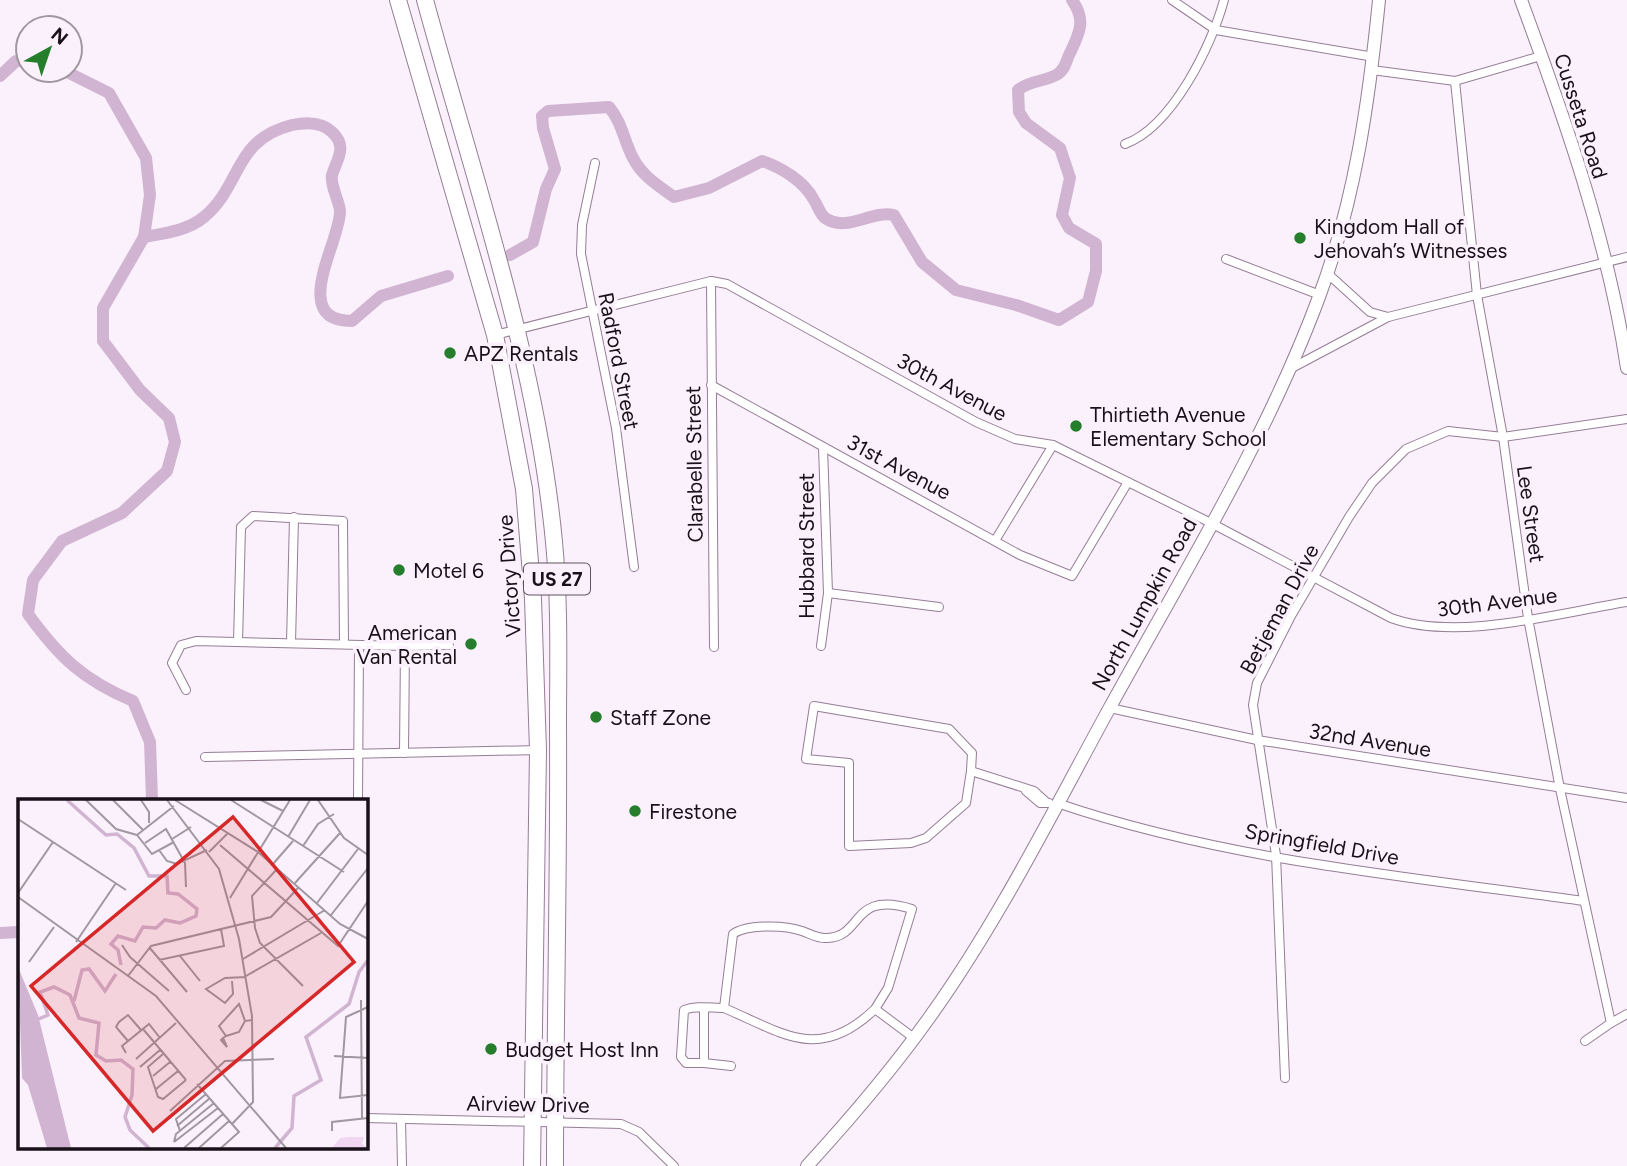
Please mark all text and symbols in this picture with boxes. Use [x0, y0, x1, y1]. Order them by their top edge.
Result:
north arrow [14, 14, 84, 84]
text: N [47, 23, 73, 50]
street label: Cusseta Road [1549, 50, 1613, 182]
place label: Kingdom Hall of Jehovah’s Witnesses [1314, 214, 1507, 263]
marker: Kingdom Hall of Jehovah’s Witnesses [1292, 230, 1308, 246]
street label: Radford Street [593, 290, 645, 432]
place label: APZ Rentals [464, 341, 578, 366]
marker: APZ Rentals [442, 345, 458, 361]
street label: 30th Avenue [893, 348, 1011, 426]
street label: Clarabelle Street [680, 385, 708, 543]
place label: Thirtieth Avenue Elementary School [1090, 402, 1266, 451]
marker: Thirtieth Avenue Elementary School [1068, 418, 1084, 434]
street label: 31st Avenue [843, 429, 955, 505]
street label: Lee Street [1512, 464, 1550, 564]
street label: Hubbard Street [794, 473, 819, 619]
street label: North Lumpkin Road [1086, 513, 1202, 695]
street label: Victory Drive [492, 514, 526, 638]
street label: Betjeman Drive [1234, 540, 1324, 678]
place label: Motel 6 [413, 558, 484, 583]
marker: Motel 6 [391, 562, 407, 578]
road number: US 27 [524, 564, 590, 594]
street label: 30th Avenue [1436, 582, 1558, 622]
place label: American Van Rental [356, 620, 457, 669]
marker: American Van Rental [463, 636, 479, 652]
place label: Staff Zone [610, 705, 711, 730]
marker: Staff Zone [588, 709, 604, 725]
street label: 32nd Avenue [1307, 718, 1433, 762]
inset map [18, 799, 368, 1148]
place label: Firestone [649, 799, 737, 824]
marker: Firestone [627, 803, 643, 819]
street label: Springfield Drive [1243, 818, 1401, 870]
place label: Budget Host Inn [505, 1037, 659, 1062]
marker: Budget Host Inn [483, 1041, 499, 1057]
street label: Airview Drive [466, 1090, 590, 1118]

